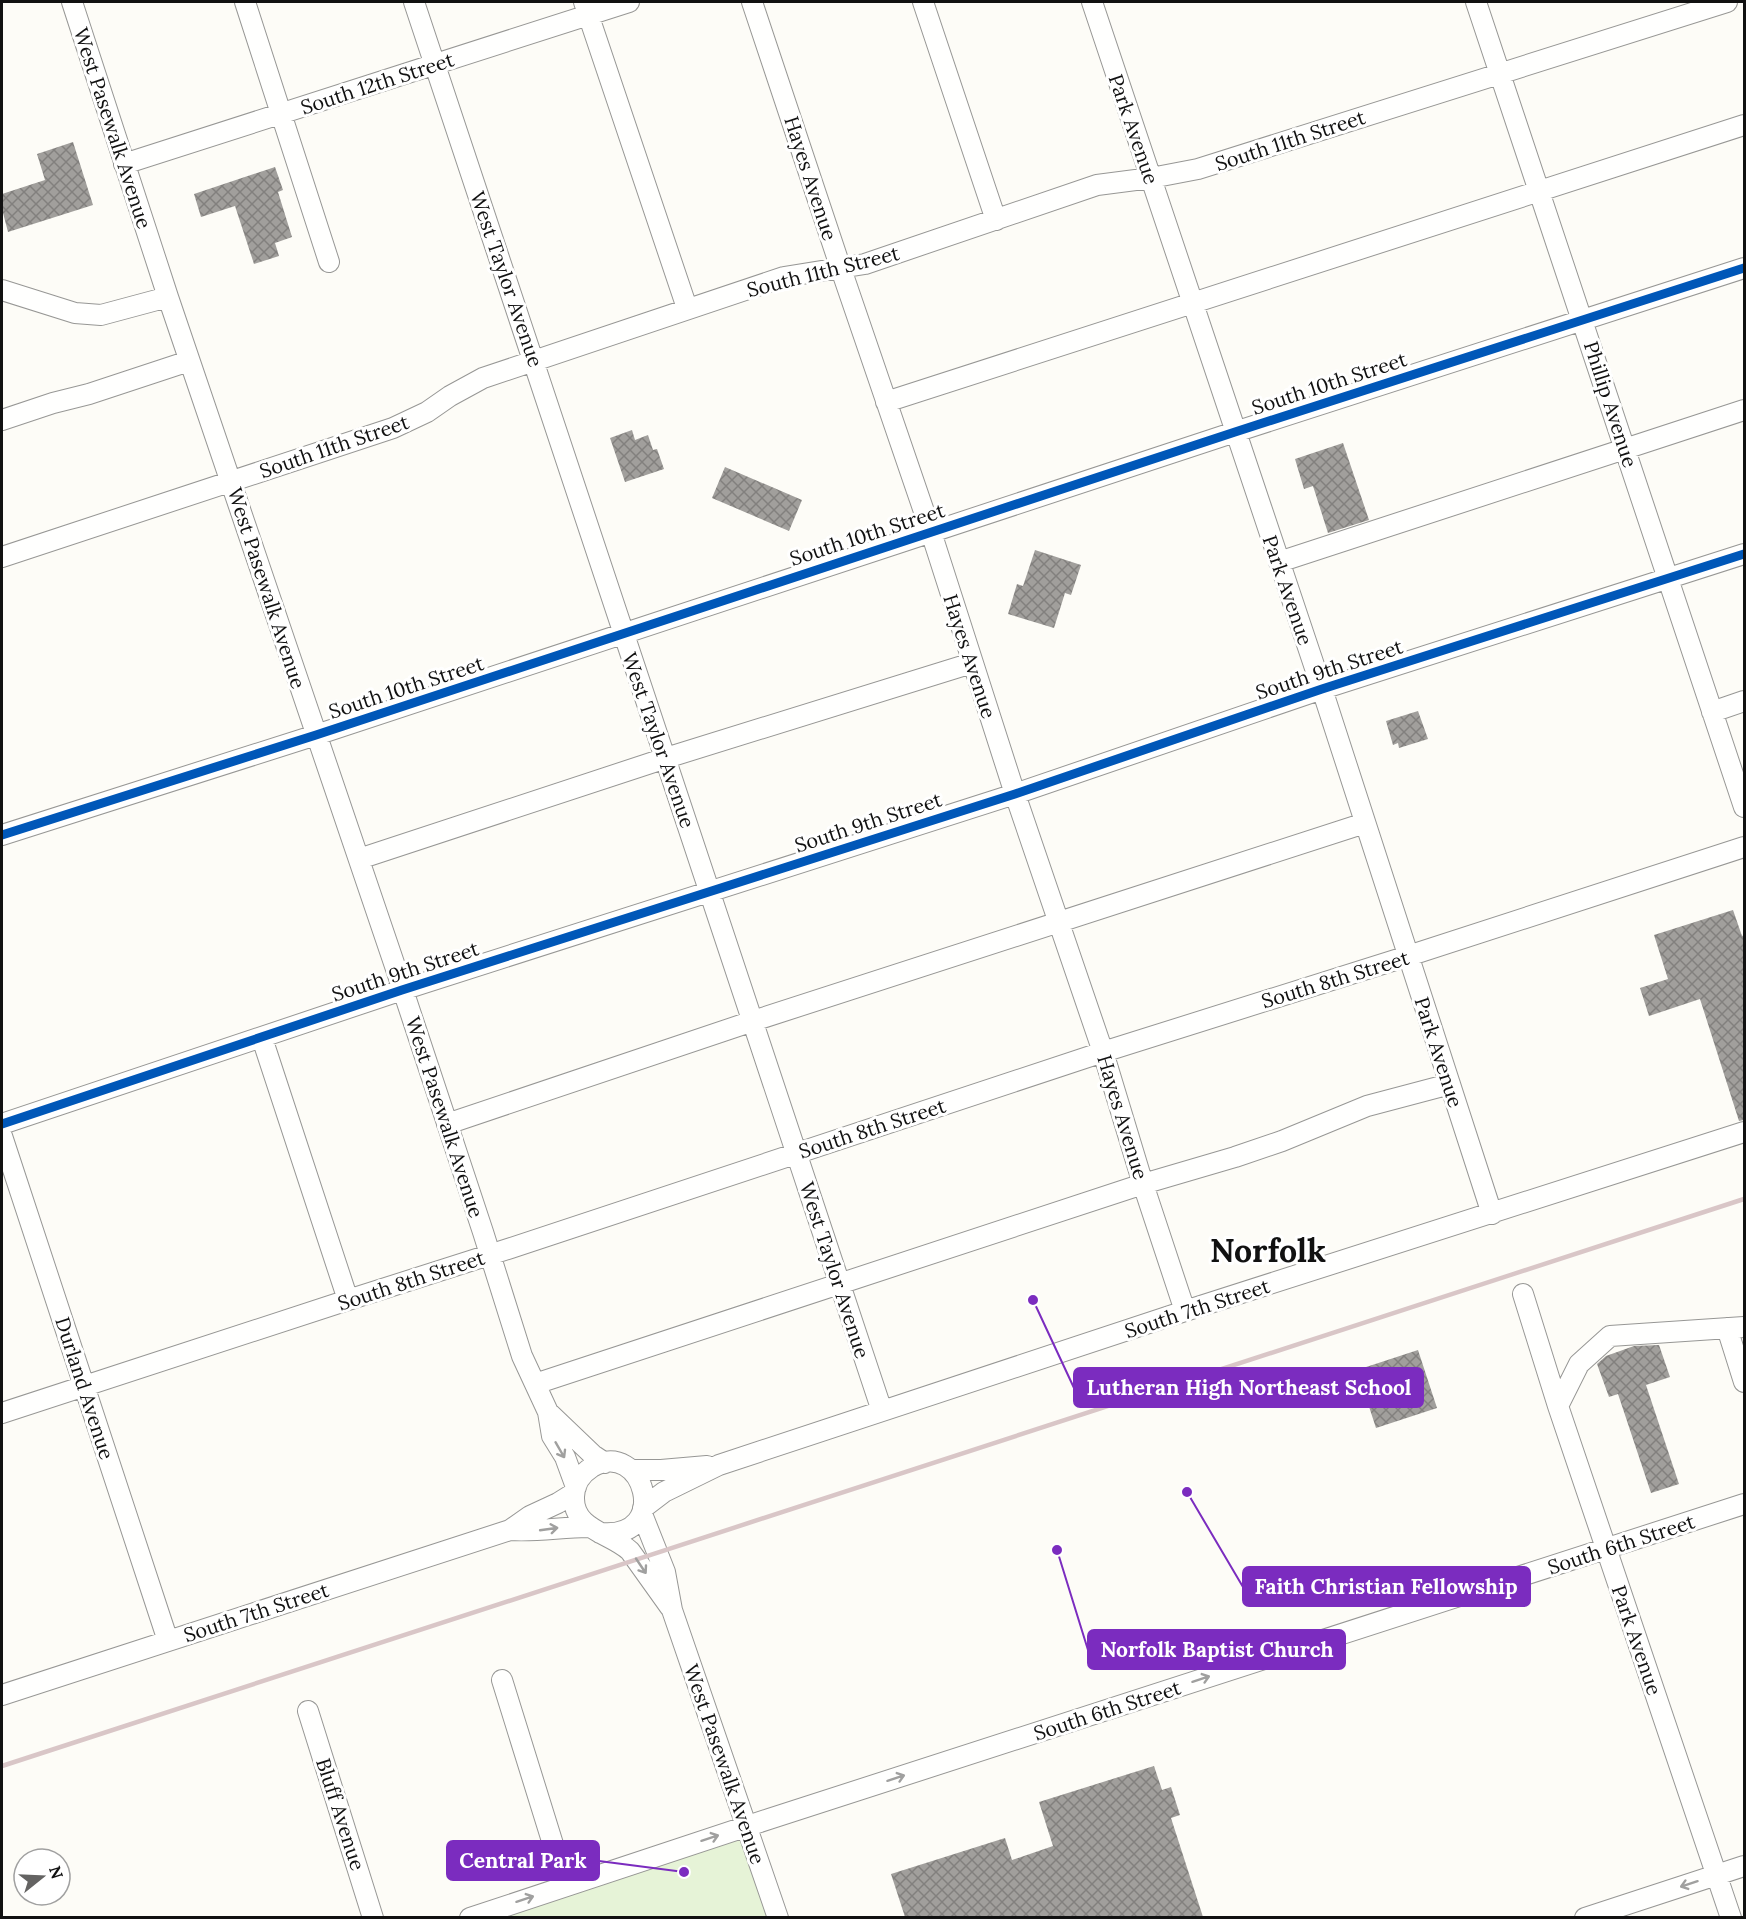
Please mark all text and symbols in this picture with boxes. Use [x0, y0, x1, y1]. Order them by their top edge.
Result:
street label: West Pasewalk Avenue [69, 24, 157, 232]
street label: South 12th Street [297, 46, 457, 120]
street label: Park Avenue [1103, 71, 1165, 187]
street label: South 11th Street [1212, 104, 1368, 176]
street label: Hayes Avenue [779, 113, 843, 243]
street label: West Taylor Avenue [465, 188, 549, 370]
street label: South 11th Street [744, 240, 902, 302]
street label: Phillip Avenue [1579, 338, 1643, 470]
street label: South 10th Street [1248, 346, 1410, 420]
street label: South 11th Street [256, 409, 412, 483]
street label: West Pasewalk Avenue [223, 484, 311, 692]
street label: South 10th Street [786, 497, 948, 571]
street label: Park Avenue [1257, 532, 1319, 648]
street label: Hayes Avenue [938, 591, 1002, 721]
street label: South 9th Street [1252, 633, 1406, 705]
street label: West Taylor Avenue [617, 649, 701, 831]
street label: South 10th Street [325, 650, 487, 724]
street label: South 9th Street [791, 786, 945, 858]
street label: South 9th Street [328, 935, 482, 1007]
street label: South 8th Street [1258, 945, 1412, 1013]
street label: Park Avenue [1409, 994, 1469, 1111]
street label: West Pasewalk Avenue [401, 1013, 489, 1221]
street label: Hayes Avenue [1092, 1052, 1154, 1183]
street label: South 8th Street [795, 1092, 949, 1164]
street label: West Taylor Avenue [795, 1179, 875, 1362]
district label: Norfolk [1210, 1230, 1326, 1271]
street label: South 8th Street [334, 1244, 488, 1316]
street label: South 7th Street [1121, 1273, 1273, 1343]
street label: Durland Avenue [50, 1314, 120, 1463]
callout: Lutheran High Northeast School [1074, 1368, 1423, 1407]
text: Lutheran High Northeast School [1087, 1374, 1412, 1401]
one-way arrow [555, 1441, 567, 1458]
street label: South 6th Street [1544, 1508, 1698, 1580]
one-way arrow [539, 1524, 558, 1535]
one-way arrow [635, 1557, 647, 1573]
callout: Faith Christian Fellowship [1243, 1567, 1530, 1606]
text: Faith Christian Fellowship [1254, 1573, 1518, 1600]
street label: South 7th Street [180, 1577, 332, 1647]
street label: Park Avenue [1606, 1582, 1668, 1698]
callout: Norfolk Baptist Church [1088, 1630, 1345, 1669]
text: Norfolk Baptist Church [1100, 1636, 1334, 1663]
street label: West Pasewalk Avenue [679, 1661, 771, 1868]
one-way arrow [1191, 1673, 1210, 1684]
street label: South 6th Street [1030, 1674, 1184, 1746]
street label: Bluff Avenue [311, 1755, 371, 1873]
one-way arrow [886, 1772, 905, 1783]
one-way arrow [700, 1832, 719, 1843]
callout: Central Park [447, 1841, 599, 1880]
north arrow [12, 1847, 72, 1907]
text: Central Park [459, 1847, 587, 1874]
text: N [45, 1863, 68, 1881]
one-way arrow [1680, 1879, 1699, 1890]
one-way arrow [515, 1893, 534, 1904]

